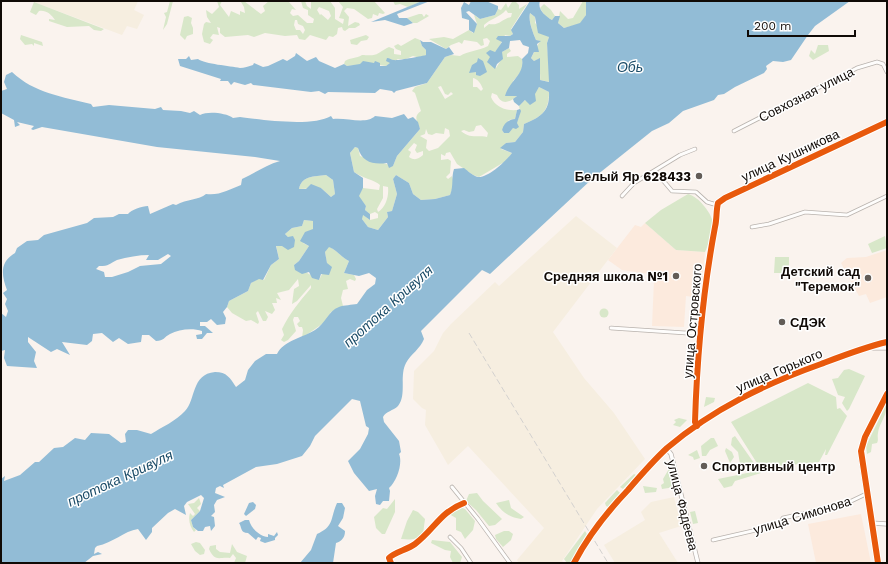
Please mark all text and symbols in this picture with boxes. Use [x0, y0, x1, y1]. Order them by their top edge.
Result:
scale bar [748, 12, 855, 38]
text: 200 m [754, 19, 791, 33]
water label: Обь [617, 59, 643, 75]
street label: Совхозная улица [756, 64, 857, 125]
street label: улица Кушникова [739, 126, 842, 185]
place label: Белый Яр 628433 [575, 169, 691, 184]
marker: Белый Яр 628433 [694, 171, 704, 181]
water label: протока Кривуля [340, 261, 436, 350]
street label: улица Островского [680, 263, 705, 379]
place label: Детский сад "Теремок" [781, 264, 861, 294]
place label: Средняя школа №1 [544, 269, 668, 284]
marker: Средняя школа №1 [671, 271, 681, 281]
marker: Детский сад "Теремок" [863, 273, 873, 283]
place label: СДЭК [790, 315, 826, 330]
marker: СДЭК [777, 317, 787, 327]
street label: улица Горького [734, 346, 825, 395]
water label: протока Кривуля [65, 446, 176, 509]
street label: улица Фадеева [664, 458, 701, 553]
place label: Спортивный центр [712, 459, 835, 474]
marker: Спортивный центр [699, 461, 709, 471]
street label: улица Симонова [751, 493, 854, 537]

